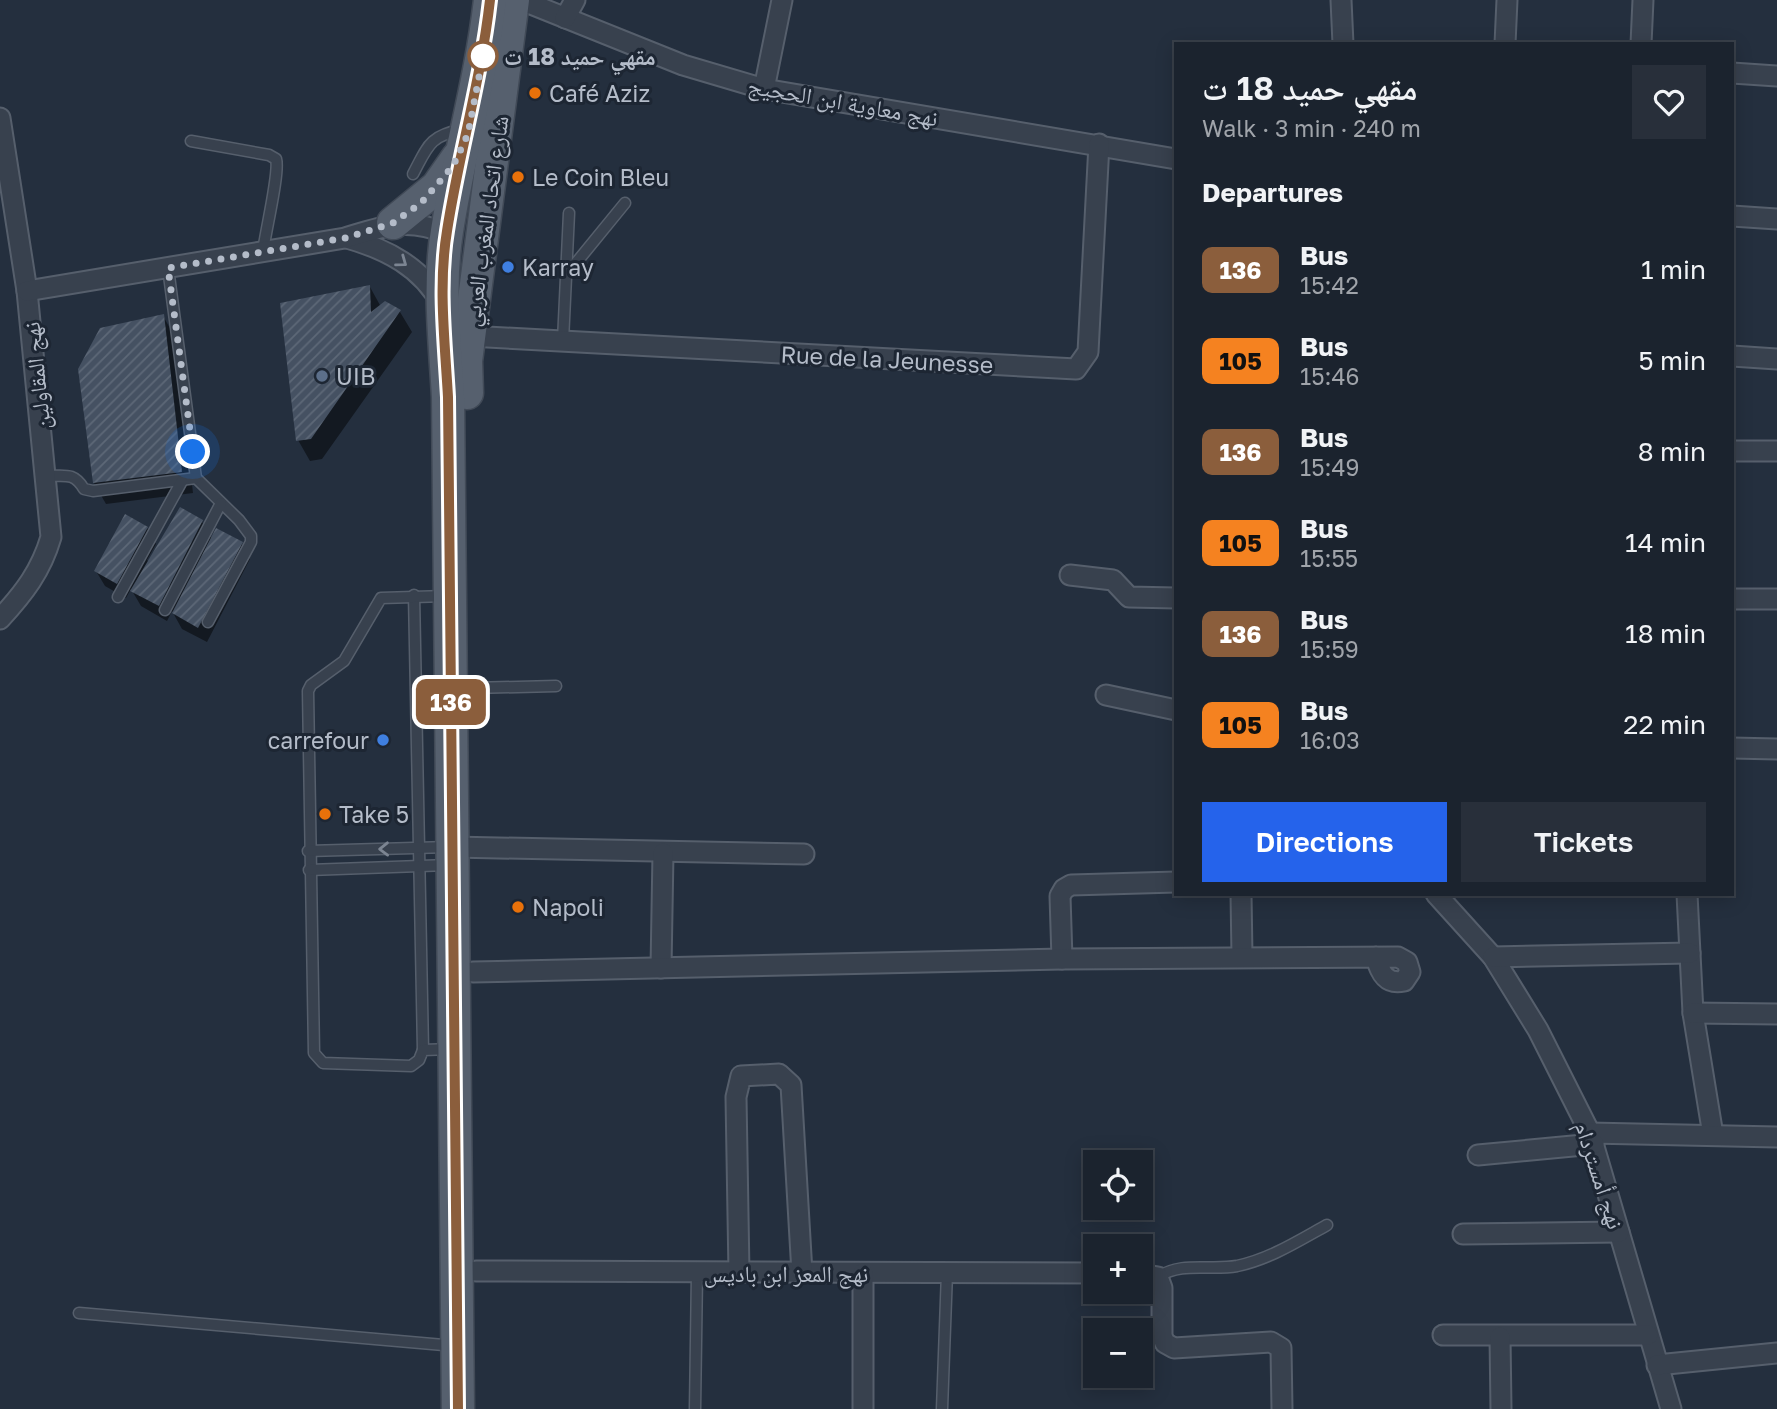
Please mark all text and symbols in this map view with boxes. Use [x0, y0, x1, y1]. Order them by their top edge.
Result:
marker: مقهي حميد 18 ت [468, 41, 498, 71]
place label: مقهي حميد 18 ت [504, 42, 656, 76]
button: heart [1632, 65, 1706, 139]
text: مقهي حميد 18 ت [1202, 68, 1417, 107]
street label: نهج معاوية ابن الحجيج [745, 71, 940, 133]
place label: Café Aziz [549, 79, 650, 107]
marker: Café Aziz [527, 85, 543, 101]
street label: شارع اتحاد المغرب العربي [456, 114, 519, 329]
text: Walk · 3 min · 240 m [1202, 114, 1421, 142]
place label: Le Coin Bleu [532, 163, 669, 191]
marker: Le Coin Bleu [510, 169, 526, 185]
text: Departures [1202, 177, 1343, 208]
text: Bus [1300, 240, 1348, 271]
place label: Karray [522, 253, 594, 281]
one-way arrow [395, 254, 407, 266]
text: 1 min [1641, 254, 1706, 285]
text: 136 [1219, 255, 1262, 284]
marker: Karray [500, 259, 516, 275]
text: 15:42 [1300, 271, 1359, 299]
street label: نهج المقاولين [16, 321, 58, 431]
text: Bus [1300, 331, 1348, 362]
street label: Rue de la Jeunesse [780, 339, 994, 379]
text: 5 min [1638, 345, 1706, 376]
text: 105 [1219, 346, 1262, 375]
place label: UIB [336, 362, 375, 390]
text: 15:46 [1300, 362, 1359, 390]
marker: UIB [314, 368, 330, 384]
text: Bus [1300, 422, 1348, 453]
your location [175, 434, 210, 469]
text: 8 min [1638, 436, 1706, 467]
text: 136 [1219, 437, 1262, 466]
text: 15:49 [1300, 453, 1359, 481]
text: Bus [1300, 513, 1348, 544]
text: 14 min [1625, 527, 1706, 558]
text: 105 [1219, 528, 1262, 557]
text: 15:55 [1300, 544, 1358, 572]
text: Bus [1300, 604, 1348, 635]
text: 18 min [1625, 618, 1706, 649]
text: 136 [1219, 619, 1262, 648]
text: 15:59 [1300, 635, 1359, 663]
line badge: 136 [411, 679, 491, 725]
text: 136 [430, 687, 472, 716]
text: Bus [1300, 695, 1348, 726]
text: 22 min [1623, 709, 1706, 740]
text: 105 [1219, 710, 1262, 739]
place label: carrefour [268, 726, 369, 754]
text: 16:03 [1300, 726, 1360, 754]
marker: carrefour [375, 732, 391, 748]
place label: Take 5 [339, 800, 409, 828]
button: Directions [1202, 802, 1447, 882]
button: Tickets [1461, 802, 1706, 882]
marker: Take 5 [317, 806, 333, 822]
one-way arrow [379, 841, 390, 856]
place label: Napoli [532, 893, 604, 921]
marker: Napoli [510, 899, 526, 915]
street label: نهج أمستردام [1567, 1118, 1630, 1233]
map controls [1083, 1150, 1153, 1388]
button: locate [1083, 1150, 1153, 1220]
button: + [1083, 1234, 1153, 1304]
street label: نهج المعز ابن باديس [704, 1259, 868, 1289]
button: − [1083, 1318, 1153, 1388]

